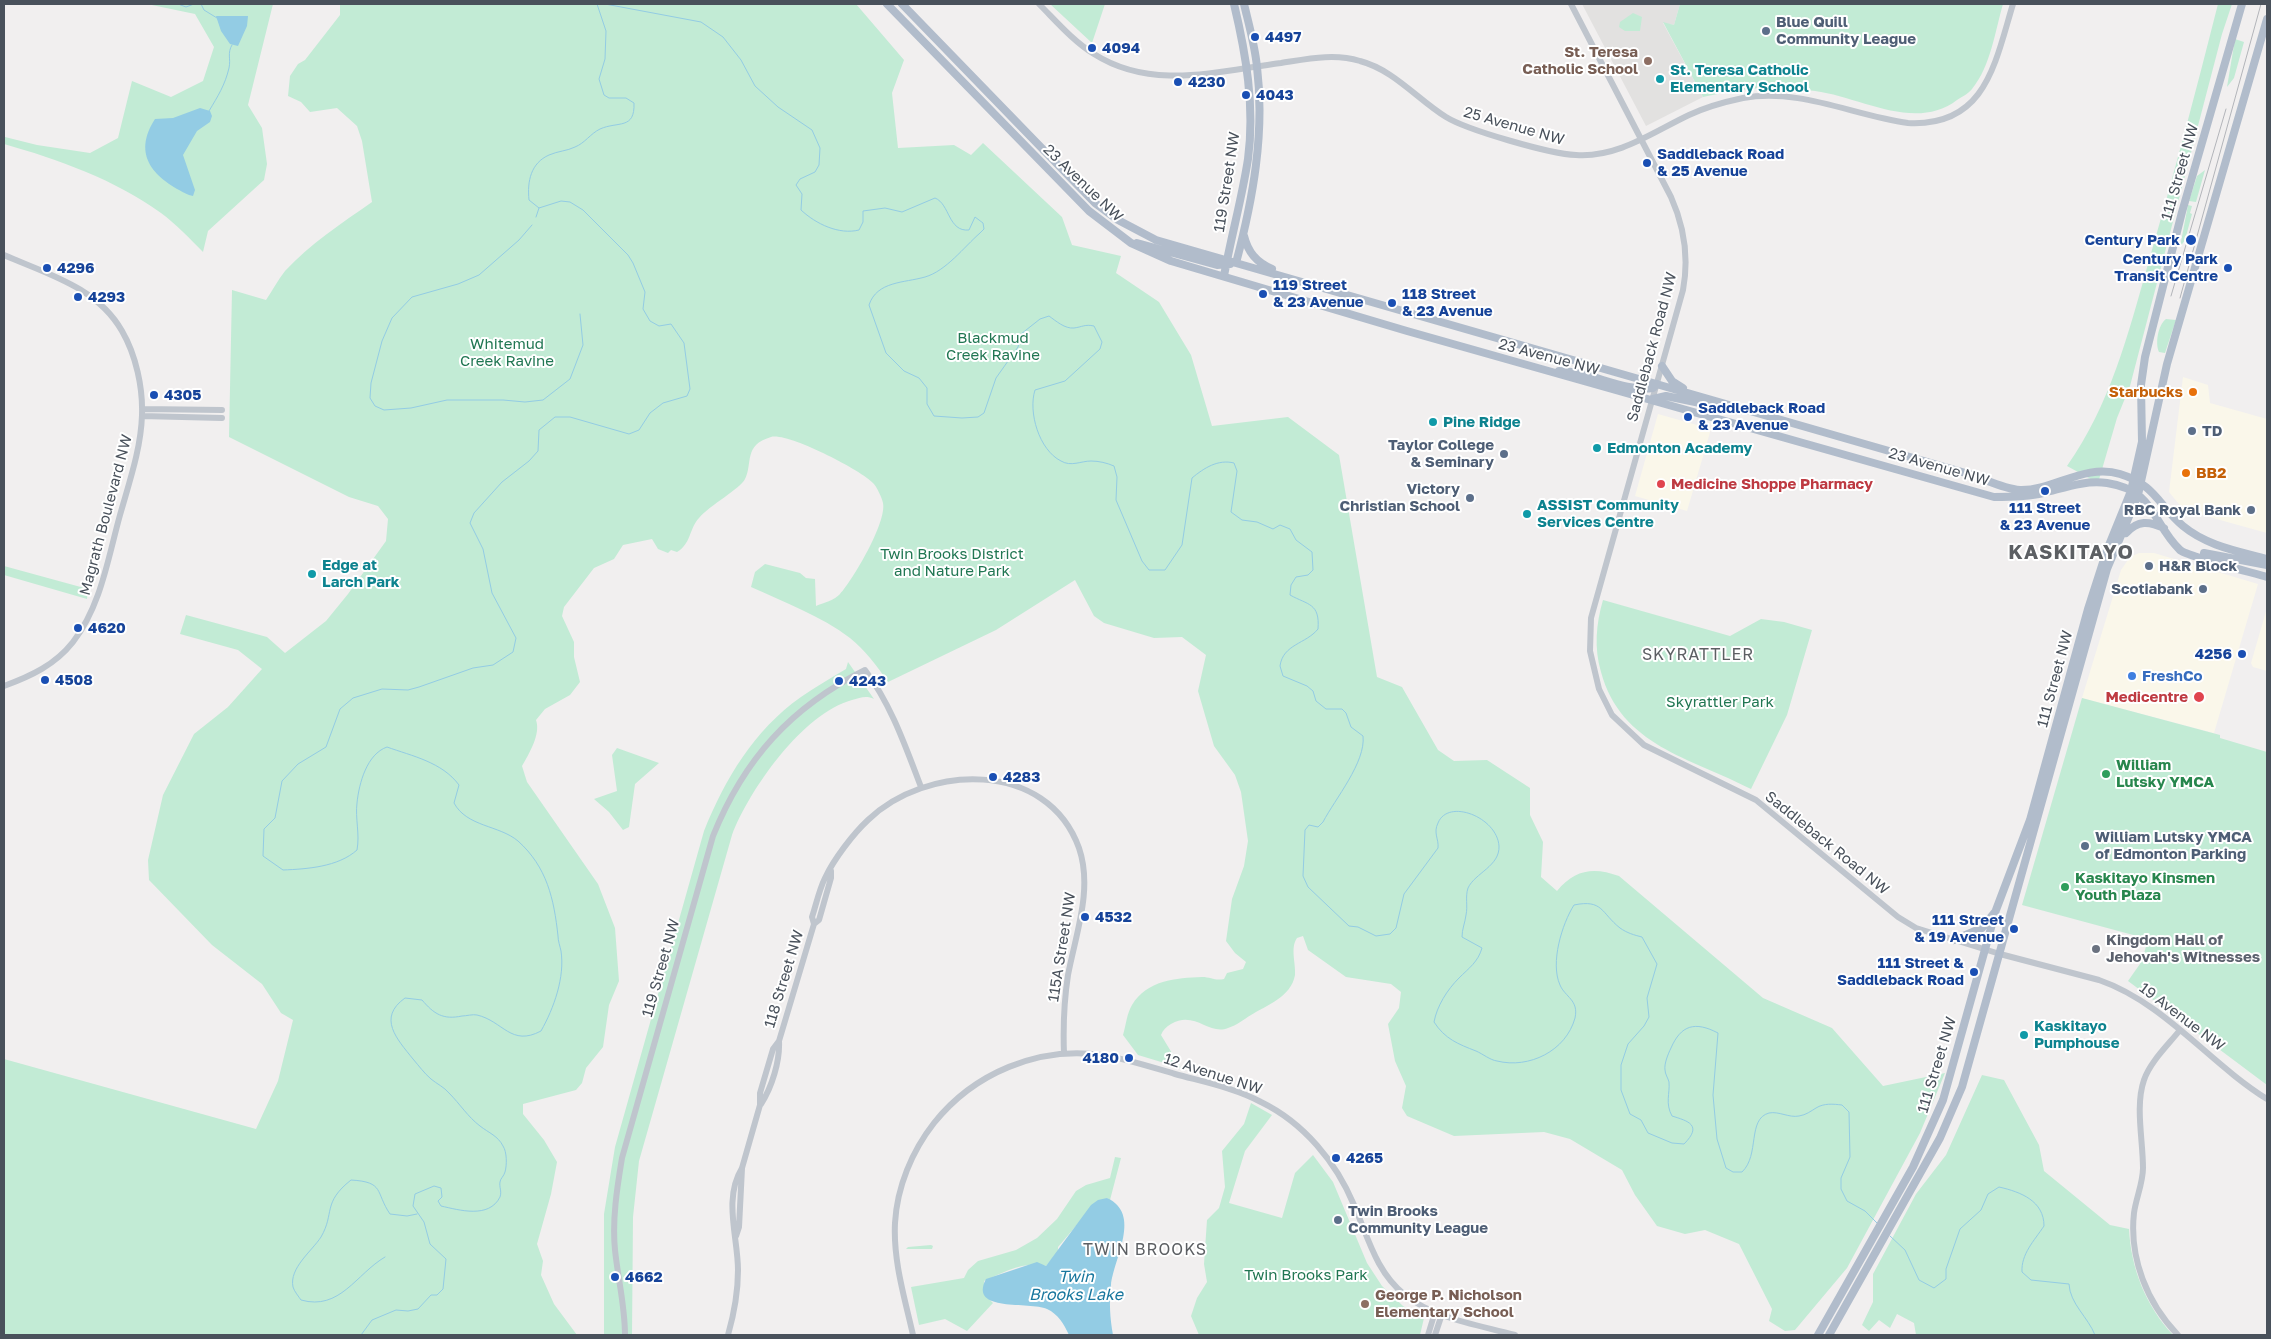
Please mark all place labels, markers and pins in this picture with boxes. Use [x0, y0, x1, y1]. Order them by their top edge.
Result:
place label: Blue Quill Community League [1776, 13, 1916, 48]
marker: Blue Quill Community League [1760, 25, 1772, 37]
place label: 4497 [1265, 28, 1301, 46]
marker: 4497 [1249, 31, 1261, 43]
place label: 4094 [1102, 39, 1140, 57]
marker: 4094 [1086, 42, 1098, 54]
place label: St. Teresa Catholic School [1522, 43, 1638, 78]
marker: St. Teresa Catholic School [1642, 55, 1654, 67]
place label: St. Teresa Catholic Elementary School [1670, 61, 1809, 96]
place label: 4230 [1188, 73, 1225, 91]
marker: St. Teresa Catholic Elementary School [1654, 73, 1666, 85]
marker: 4230 [1172, 76, 1184, 88]
place label: 4043 [1256, 86, 1294, 104]
marker: 4043 [1240, 89, 1252, 101]
place label: Saddleback Road & 25 Avenue [1657, 145, 1784, 180]
marker: Saddleback Road & 25 Avenue [1641, 157, 1653, 169]
place label: Century Park [2084, 231, 2180, 249]
marker: Century Park [2184, 233, 2198, 247]
place label: Century Park Transit Centre [2114, 250, 2218, 285]
place label: 4296 [57, 259, 95, 277]
marker: 4296 [41, 262, 53, 274]
marker: Century Park Transit Centre [2222, 262, 2234, 274]
place label: 119 Street & 23 Avenue [1273, 276, 1364, 311]
place label: 118 Street & 23 Avenue [1402, 285, 1493, 320]
place label: 4293 [88, 288, 125, 306]
marker: 119 Street & 23 Avenue [1257, 288, 1269, 300]
marker: 4293 [72, 291, 84, 303]
marker: 118 Street & 23 Avenue [1386, 297, 1398, 309]
place label: Starbucks [2109, 383, 2183, 401]
place label: 4305 [164, 386, 201, 404]
marker: Starbucks [2187, 386, 2199, 398]
marker: 4305 [148, 389, 160, 401]
place label: Saddleback Road & 23 Avenue [1698, 399, 1825, 434]
marker: Saddleback Road & 23 Avenue [1682, 411, 1694, 423]
place label: Pine Ridge [1443, 413, 1521, 431]
marker: Pine Ridge [1427, 416, 1439, 428]
place label: TD [2202, 422, 2222, 440]
marker: TD [2186, 425, 2198, 437]
place label: Taylor College & Seminary [1388, 436, 1494, 471]
place label: Edmonton Academy [1607, 439, 1752, 457]
marker: Edmonton Academy [1591, 442, 1603, 454]
marker: Taylor College & Seminary [1498, 448, 1510, 460]
place label: BB2 [2196, 464, 2226, 482]
marker: BB2 [2180, 467, 2192, 479]
place label: Medicine Shoppe Pharmacy [1671, 475, 1873, 493]
marker: Medicine Shoppe Pharmacy [1655, 478, 1667, 490]
place label: Victory Christian School [1340, 480, 1460, 515]
marker: 111 Street & 23 Avenue [2039, 485, 2051, 497]
marker: Victory Christian School [1464, 492, 1476, 504]
place label: ASSIST Community Services Centre [1537, 496, 1679, 531]
place label: 111 Street & 23 Avenue [2000, 499, 2090, 534]
place label: RBC Royal Bank [2124, 501, 2241, 519]
marker: RBC Royal Bank [2245, 504, 2257, 516]
marker: ASSIST Community Services Centre [1521, 508, 1533, 520]
place label: Edge at Larch Park [322, 556, 400, 591]
place label: H&R Block [2159, 557, 2237, 575]
marker: H&R Block [2143, 560, 2155, 572]
marker: Edge at Larch Park [306, 568, 318, 580]
place label: Scotiabank [2111, 580, 2193, 598]
marker: Scotiabank [2197, 583, 2209, 595]
place label: 4620 [88, 619, 126, 637]
marker: 4620 [72, 622, 84, 634]
place label: 4256 [2195, 645, 2232, 663]
marker: 4256 [2236, 648, 2248, 660]
place label: FreshCo [2142, 667, 2203, 685]
marker: FreshCo [2126, 670, 2138, 682]
place label: 4508 [55, 671, 93, 689]
place label: 4243 [849, 672, 886, 690]
marker: 4508 [39, 674, 51, 686]
marker: 4243 [833, 675, 845, 687]
place label: Medicentre [2105, 688, 2188, 706]
marker: Medicentre [2192, 690, 2206, 704]
place label: William Lutsky YMCA [2116, 756, 2214, 791]
place label: 4283 [1003, 768, 1040, 786]
marker: William Lutsky YMCA [2100, 768, 2112, 780]
marker: 4283 [987, 771, 999, 783]
place label: William Lutsky YMCA of Edmonton Parking [2095, 828, 2252, 863]
marker: William Lutsky YMCA of Edmonton Parking [2079, 840, 2091, 852]
place label: Kaskitayo Kinsmen Youth Plaza [2075, 869, 2215, 904]
marker: Kaskitayo Kinsmen Youth Plaza [2059, 881, 2071, 893]
place label: 4532 [1095, 908, 1132, 926]
marker: 4532 [1079, 911, 1091, 923]
place label: 111 Street & 19 Avenue [1914, 911, 2004, 946]
marker: 111 Street & 19 Avenue [2008, 923, 2020, 935]
place label: Kingdom Hall of Jehovah's Witnesses [2106, 931, 2260, 966]
marker: Kingdom Hall of Jehovah's Witnesses [2090, 943, 2102, 955]
place label: 111 Street & Saddleback Road [1837, 954, 1964, 989]
marker: 111 Street & Saddleback Road [1968, 966, 1980, 978]
place label: Kaskitayo Pumphouse [2034, 1017, 2120, 1052]
marker: Kaskitayo Pumphouse [2018, 1029, 2030, 1041]
place label: 4180 [1083, 1049, 1119, 1067]
marker: 4180 [1123, 1052, 1135, 1064]
place label: 4265 [1346, 1149, 1383, 1167]
marker: 4265 [1330, 1152, 1342, 1164]
place label: Twin Brooks Community League [1348, 1202, 1488, 1237]
marker: Twin Brooks Community League [1332, 1214, 1344, 1226]
place label: 4662 [625, 1268, 663, 1286]
marker: 4662 [609, 1271, 621, 1283]
place label: George P. Nicholson Elementary School [1375, 1286, 1522, 1321]
marker: George P. Nicholson Elementary School [1359, 1298, 1371, 1310]

